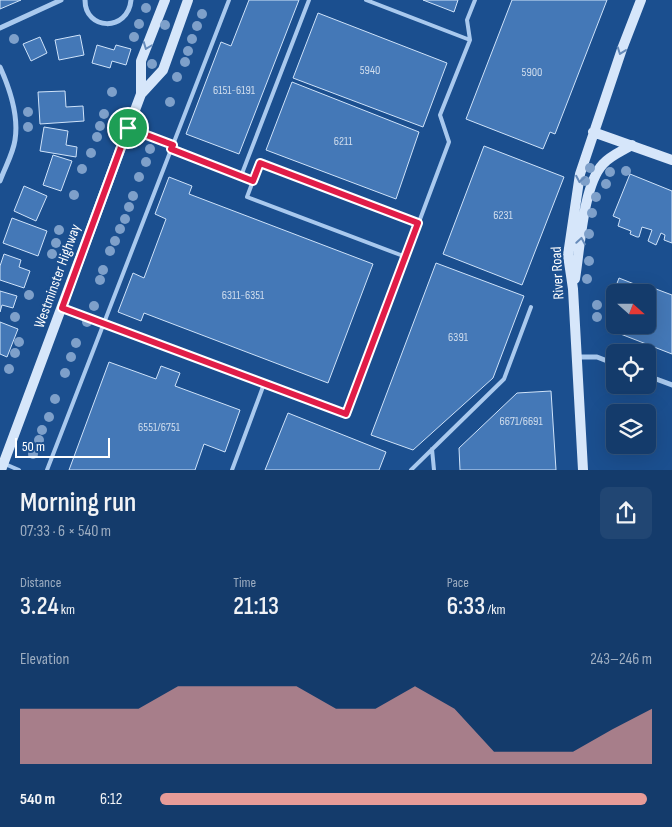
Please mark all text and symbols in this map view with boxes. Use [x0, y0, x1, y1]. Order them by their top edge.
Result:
one-way arrow [143, 41, 153, 49]
one-way arrow [617, 47, 627, 55]
house number: 5940 [360, 63, 380, 78]
house number: 5900 [522, 65, 542, 80]
house number: 6151-6191 [213, 83, 256, 98]
pin [107, 107, 149, 149]
icon: arrive [114, 114, 142, 142]
house number: 6211 [334, 134, 353, 149]
one-way arrow [575, 175, 585, 183]
house number: 6231 [493, 208, 514, 223]
street label: Westminster Highway [30, 221, 85, 331]
one-way arrow [575, 236, 586, 244]
street label: River Road [547, 246, 568, 300]
north arrow [606, 284, 656, 334]
map controls [606, 284, 656, 454]
house number: 6311-6351 [222, 288, 265, 303]
house number: 6391 [448, 330, 469, 345]
button: locate [606, 344, 656, 394]
button: layers [606, 404, 656, 454]
house number: 6671/6691 [499, 414, 543, 429]
house number: 6551/6751 [138, 420, 181, 435]
scale bar [15, 434, 110, 458]
text: 50 m [22, 438, 45, 455]
text: Morning run [20, 486, 136, 519]
button: share [600, 487, 652, 539]
text: 07:33 · 6 × 540 m [20, 522, 111, 541]
text: Distance [20, 574, 61, 591]
text: Time [233, 574, 256, 591]
text: Pace [447, 574, 469, 591]
text: 3.24 [20, 591, 59, 622]
text: 21:13 [233, 591, 279, 622]
text: 6:33 [447, 591, 485, 622]
text: km [59, 601, 75, 618]
text: /km [485, 601, 506, 618]
text: Elevation [20, 650, 69, 669]
text: 243–246 m [590, 650, 652, 669]
text: 540 m [20, 790, 55, 809]
text: 6:12 [100, 790, 122, 809]

